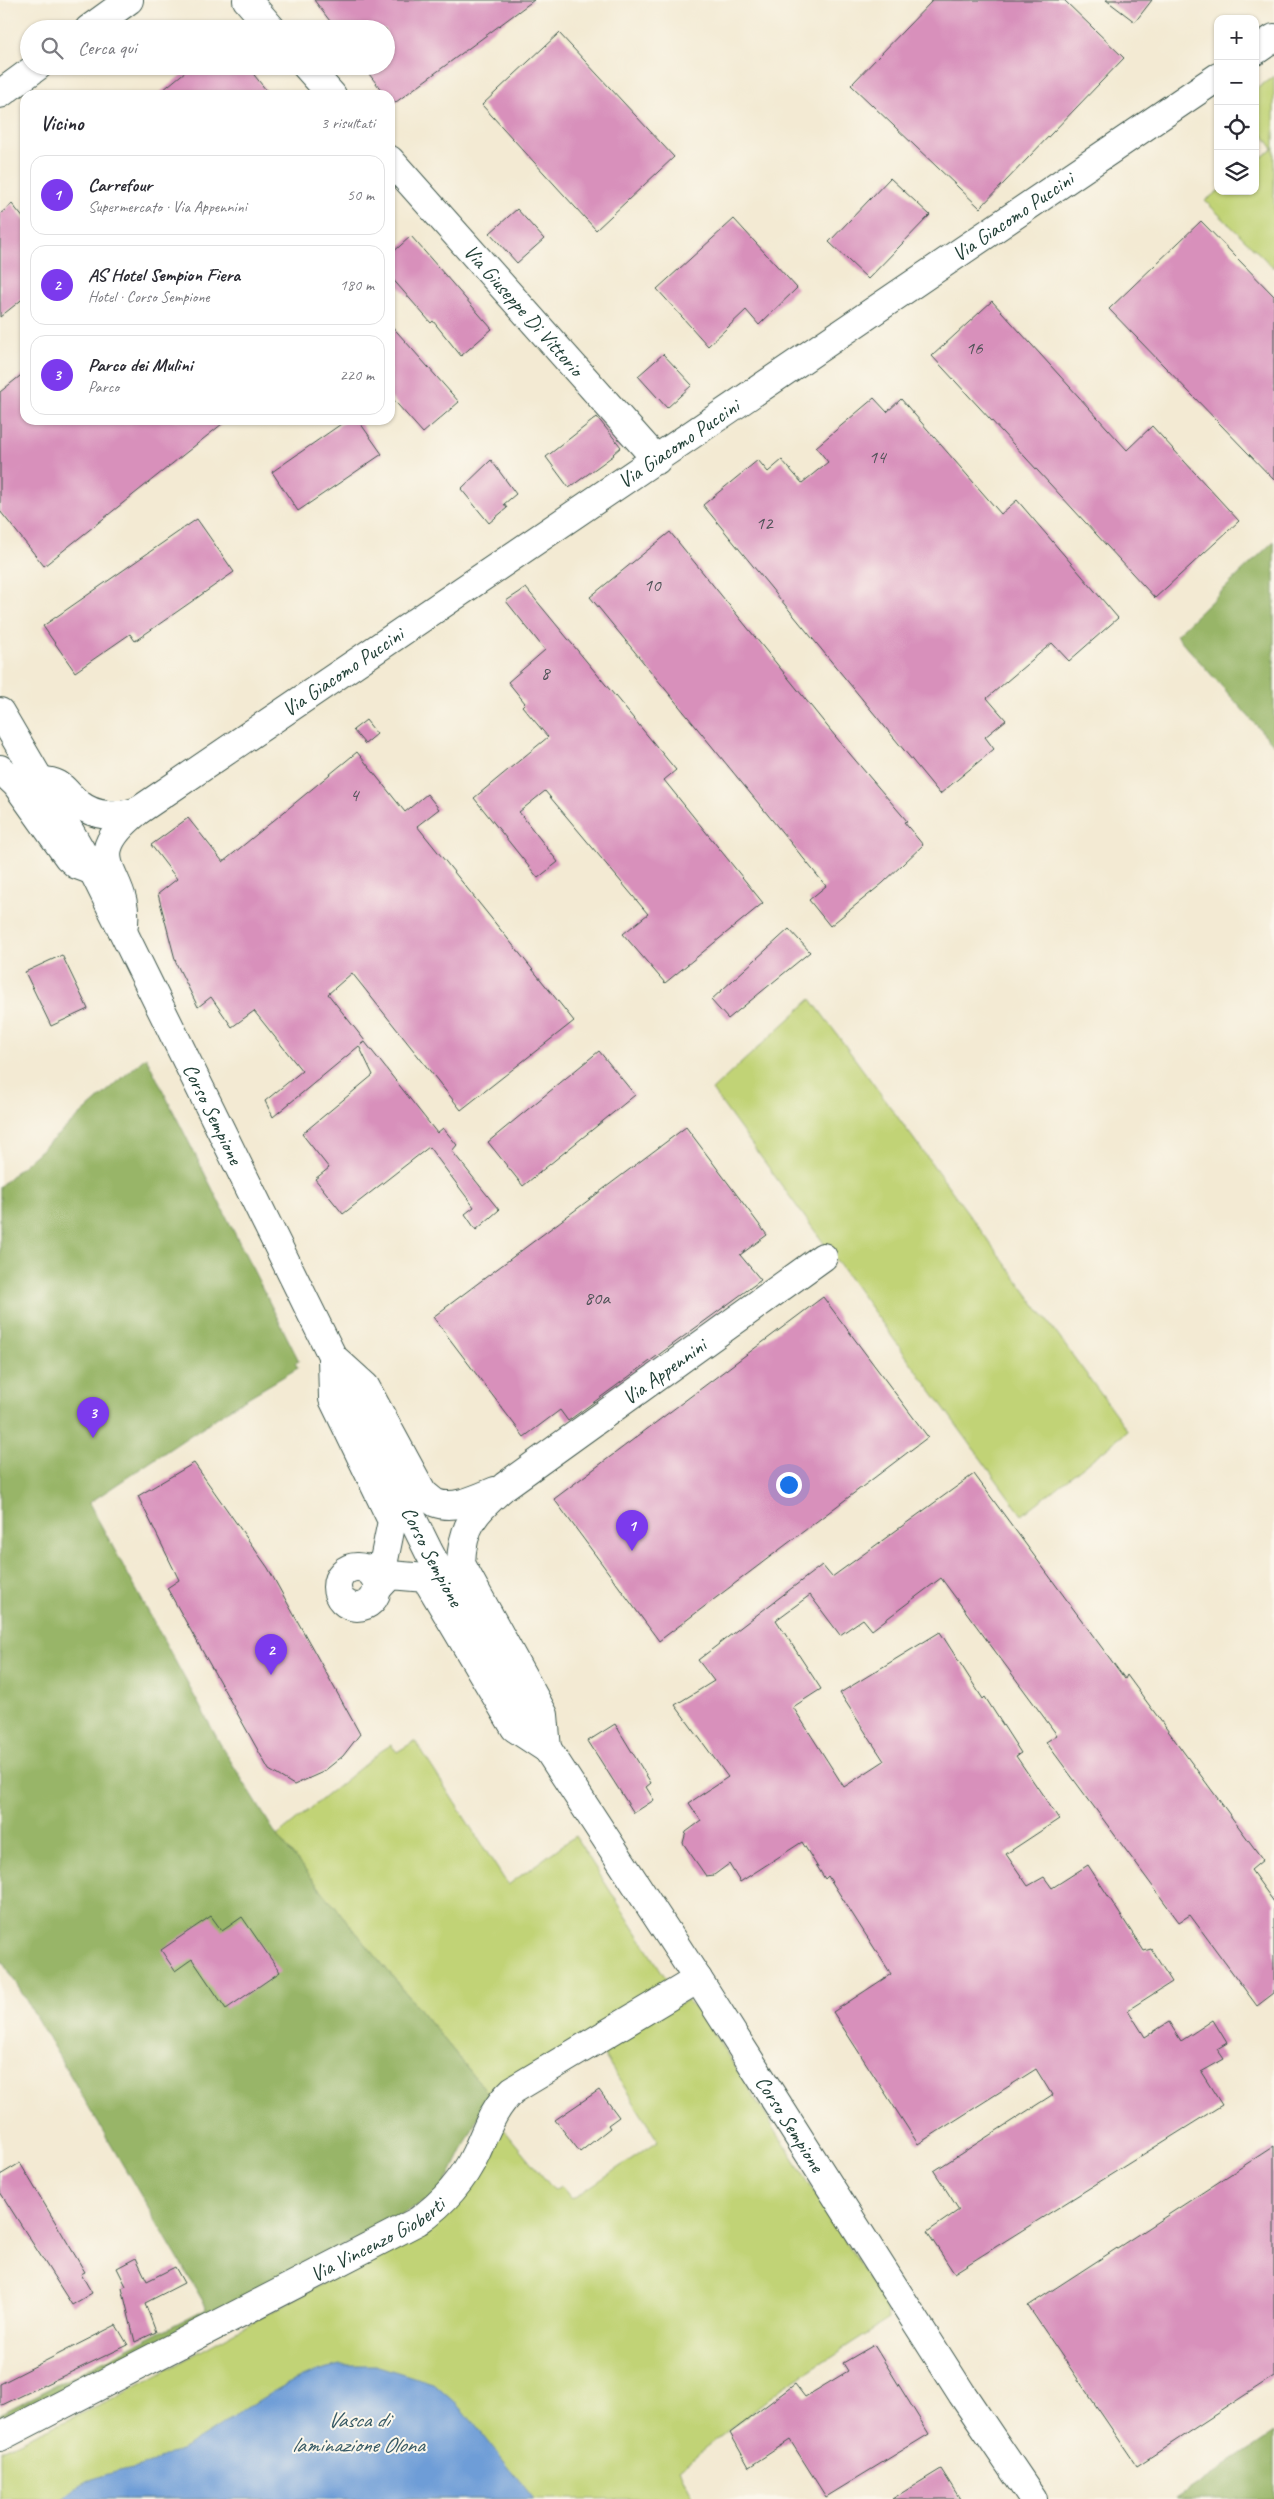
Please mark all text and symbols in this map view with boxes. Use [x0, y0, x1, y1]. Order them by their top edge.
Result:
map controls [1214, 15, 1259, 195]
button: + [1214, 15, 1259, 60]
search box [20, 20, 395, 75]
icon: search [38, 34, 66, 62]
text: Cerca qui [78, 36, 137, 60]
button: − [1214, 60, 1259, 105]
button: locate [1214, 105, 1259, 150]
text: Vicino [40, 110, 83, 136]
text: 3 risultati [321, 113, 375, 133]
button: layers [1214, 150, 1259, 195]
street label: Via Giacomo Puccini [947, 164, 1081, 267]
text: Carrefour [88, 173, 152, 197]
text: 1 [53, 185, 61, 205]
text: 50 m [347, 185, 374, 205]
text: Supermercato · Via Appennini [88, 197, 247, 217]
street label: Via Giuseppe Di Vittorio [458, 239, 591, 383]
text: AS Hotel Sempion Fiera [88, 263, 240, 287]
text: 2 [53, 275, 61, 295]
text: 180 m [340, 275, 374, 295]
text: Hotel · Corso Sempione [88, 287, 210, 307]
house number: 16 [965, 336, 984, 360]
text: Parco dei Mulini [88, 353, 193, 377]
text: 3 [53, 365, 61, 385]
text: 220 m [340, 365, 374, 385]
text: Parco [88, 377, 119, 397]
street label: Via Giacomo Puccini [613, 391, 747, 494]
house number: 14 [868, 445, 888, 469]
house number: 12 [755, 511, 774, 535]
house number: 10 [643, 573, 662, 597]
street label: Via Giacomo Puccini [277, 620, 411, 722]
house number: 8 [541, 661, 552, 685]
house number: 4 [350, 783, 361, 807]
street label: Corso Sempione [177, 1059, 249, 1170]
house number: 80a [584, 1286, 611, 1310]
street label: Via Appennini [617, 1331, 714, 1410]
pin: 3 [77, 1397, 109, 1438]
your location [776, 1472, 802, 1498]
street label: Corso Sempione [396, 1502, 470, 1612]
pin: 1 [616, 1510, 648, 1551]
pin: 2 [255, 1634, 287, 1675]
street label: Corso Sempione [750, 2071, 831, 2178]
street label: Via Vincenzo Gioberti [306, 2190, 453, 2287]
water label: Vasca di laminazione Olona [292, 2406, 426, 2459]

